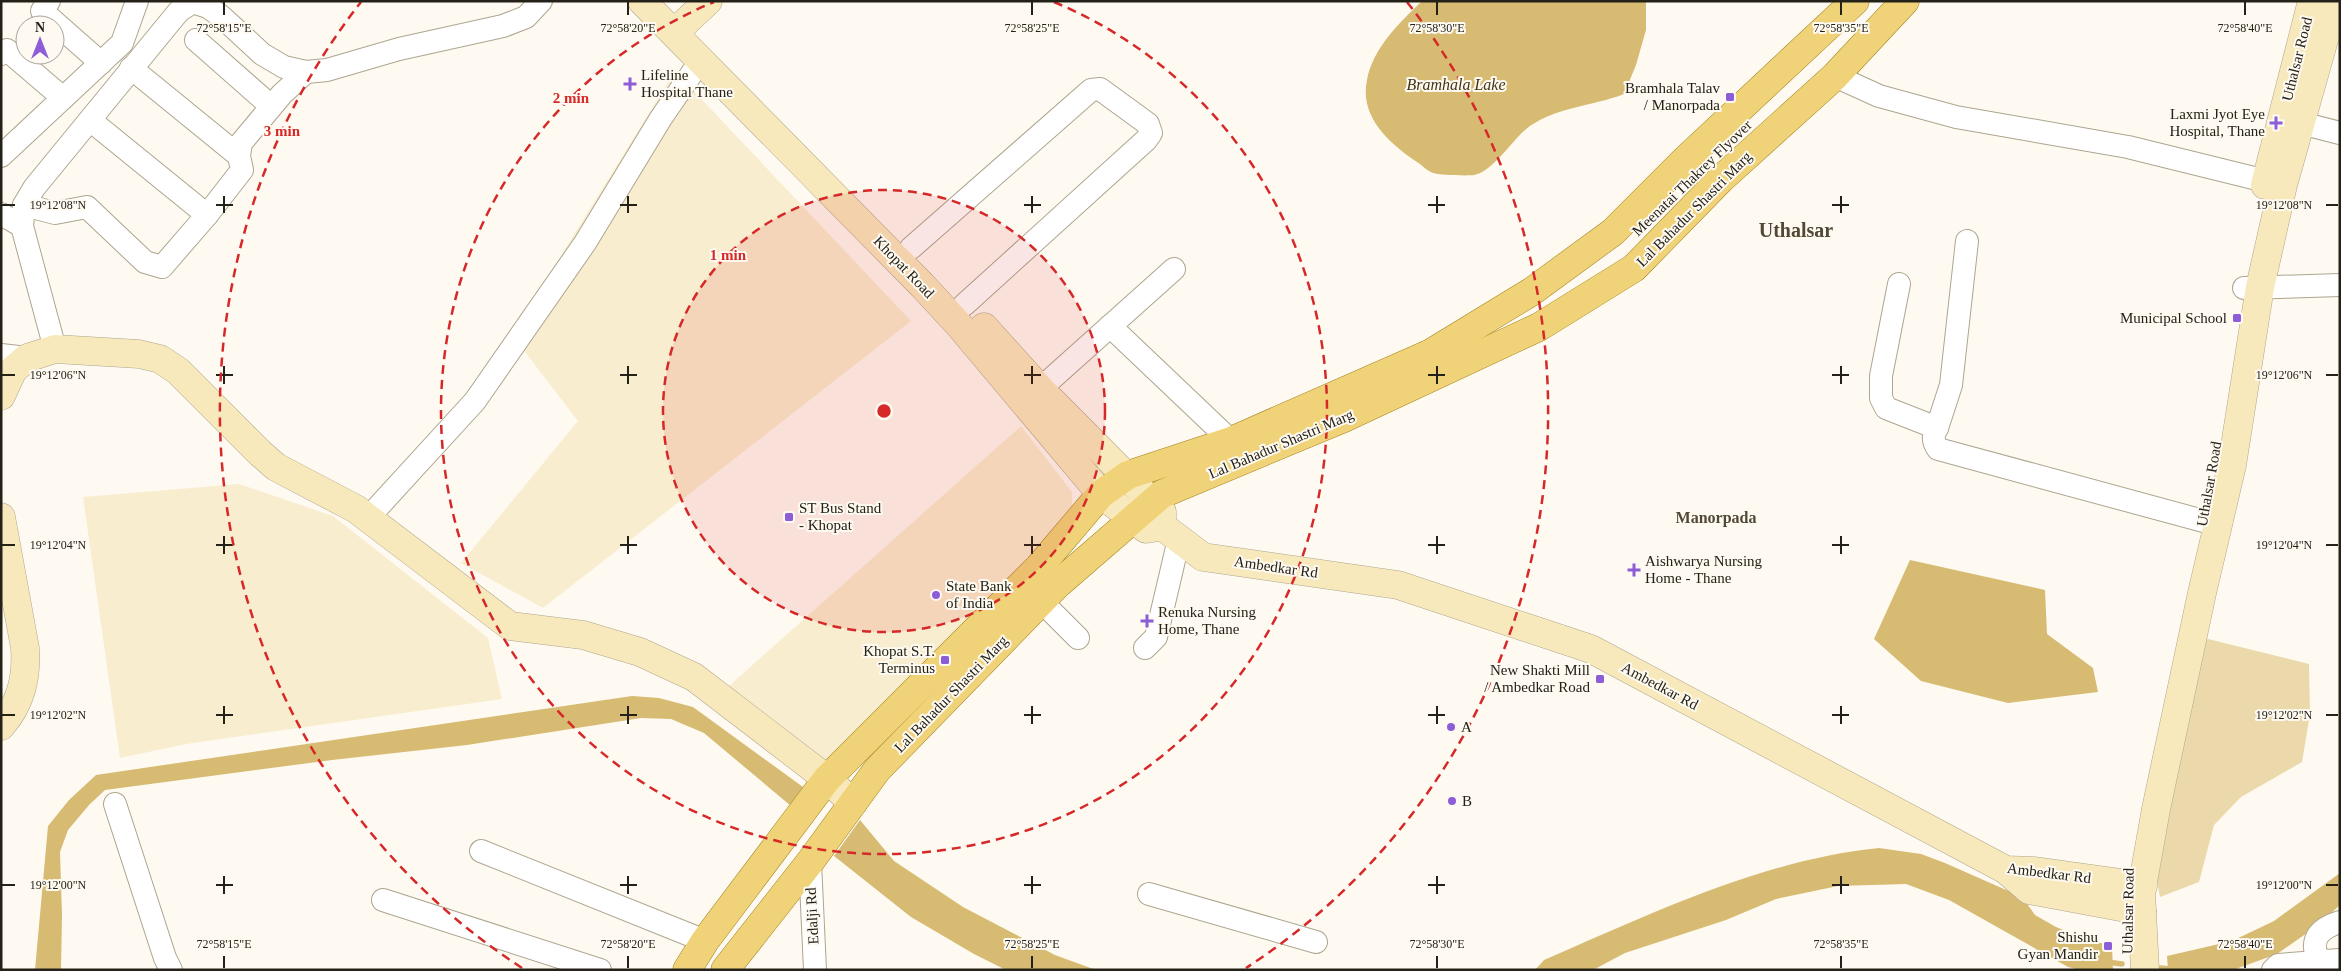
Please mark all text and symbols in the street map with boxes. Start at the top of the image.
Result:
north arrow [15,15,65,65]
street label: Uthalsar Road [2279,15,2315,103]
text: N [35,20,45,35]
text: 72°58'15"E [196,21,252,35]
text: 72°58'20"E [600,21,656,35]
text: 72°58'25"E [1004,21,1060,35]
text: 72°58'30"E [1409,21,1465,35]
text: 72°58'35"E [1813,21,1869,35]
text: 72°58'40"E [2217,21,2273,35]
place label: Lifeline Hospital Thane [641,67,733,100]
water label: Bramhala Lake [1406,76,1506,93]
marker: Lifeline Hospital Thane [623,77,637,91]
place label: Bramhala Talav / Manorpada [1625,80,1720,113]
text: 2 min [553,90,590,106]
marker: Bramhala Talav / Manorpada [1724,91,1736,103]
place label: Laxmi Jyot Eye Hospital, Thane [2169,106,2265,139]
marker: Laxmi Jyot Eye Hospital, Thane [2269,116,2283,130]
street label: Meenatai Thakrey Flyover [1629,117,1755,239]
text: 3 min [264,123,301,139]
street label: Lal Bahadur Shastri Marg [1633,148,1755,270]
text: 19°12'08"N [30,198,87,212]
text: 19°12'08"N [2256,198,2313,212]
district label: Uthalsar [1759,219,1833,241]
street label: Khopat Road [871,233,938,302]
text: 1 min [710,247,747,263]
place label: Municipal School [2120,310,2227,326]
marker: Municipal School [2231,312,2243,324]
text: 19°12'06"N [30,368,87,382]
text: 19°12'06"N [2256,368,2313,382]
centre of rings [875,402,893,420]
street label: Lal Bahadur Shastri Marg [1206,406,1356,482]
street label: Uthalsar Road [2194,440,2224,528]
place label: ST Bus Stand - Khopat [799,500,882,533]
district label: Manorpada [1676,509,1756,527]
marker: ST Bus Stand - Khopat [783,511,795,523]
text: 19°12'04"N [30,538,87,552]
text: 19°12'04"N [2256,538,2313,552]
street label: Ambedkar Rd [1233,553,1319,581]
place label: Aishwarya Nursing Home - Thane [1645,553,1763,586]
marker: Aishwarya Nursing Home - Thane [1627,563,1641,577]
place label: State Bank of India [946,578,1012,611]
marker: State Bank of India [930,589,942,601]
place label: Renuka Nursing Home, Thane [1158,604,1256,637]
marker: Renuka Nursing Home, Thane [1140,614,1154,628]
street label: Lal Bahadur Shastri Marg [891,632,1011,756]
place label: Khopat S.T. Terminus [863,643,935,676]
marker: Khopat S.T. Terminus [939,654,951,666]
street label: Ambedkar Rd [1619,659,1702,713]
place label: New Shakti Mill / Ambedkar Road [1484,662,1590,695]
marker: New Shakti Mill / Ambedkar Road [1594,673,1606,685]
text: 19°12'02"N [30,708,87,722]
text: 19°12'02"N [2256,708,2313,722]
place label: A [1461,719,1472,735]
marker: A [1445,721,1457,733]
place label: B [1462,793,1472,809]
marker: B [1446,795,1458,807]
street label: Ambedkar Rd [2006,860,2092,886]
street label: Uthalsar Road [2119,867,2137,954]
text: 19°12'00"N [30,878,87,892]
text: 19°12'00"N [2256,878,2313,892]
street label: Edalji Rd [802,887,821,945]
place label: Shishu Gyan Mandir [2018,929,2098,962]
text: 72°58'15"E [196,937,252,951]
text: 72°58'20"E [600,937,656,951]
text: 72°58'25"E [1004,937,1060,951]
text: 72°58'30"E [1409,937,1465,951]
text: 72°58'35"E [1813,937,1869,951]
text: 72°58'40"E [2217,937,2273,951]
marker: Shishu Gyan Mandir [2102,940,2114,952]

